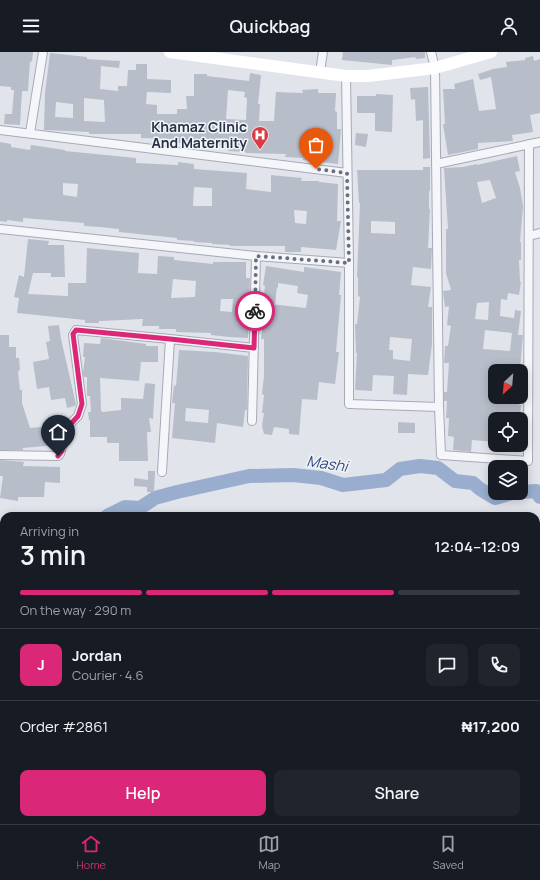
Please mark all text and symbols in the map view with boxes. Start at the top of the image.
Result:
text: Quickbag [230,14,310,38]
icon: menu [20,15,42,37]
icon: person [498,15,520,37]
place label: Khamaz Clinic And Maternity [151,117,247,152]
hospital icon: Khamaz Clinic And Maternity [250,125,270,150]
pin [299,128,333,169]
icon: bag [305,134,327,156]
courier [235,291,275,331]
icon: bike [244,300,266,322]
north arrow [488,364,528,404]
map controls [488,364,528,500]
button: locate [488,412,528,452]
pin [41,415,75,456]
icon: home [47,421,69,443]
water label: Mashi [305,450,351,477]
button: layers [488,460,528,500]
text: Arriving in [20,522,79,540]
text: 12:04–12:09 [434,536,520,557]
text: 3 min [20,537,86,573]
text: On the way · 290 m [20,601,131,619]
button: chat [426,644,468,686]
button: phone [478,644,520,686]
text: Jordan [72,645,122,666]
text: J [37,654,45,675]
text: Courier · 4.6 [72,666,144,684]
text: Order #2861 [20,716,108,737]
text: ₦17,200 [462,716,520,737]
button: Help [20,770,266,816]
button: Share [274,770,520,816]
tab: Home [76,833,106,872]
tab: Map [258,833,280,872]
tab: Saved [433,833,464,872]

